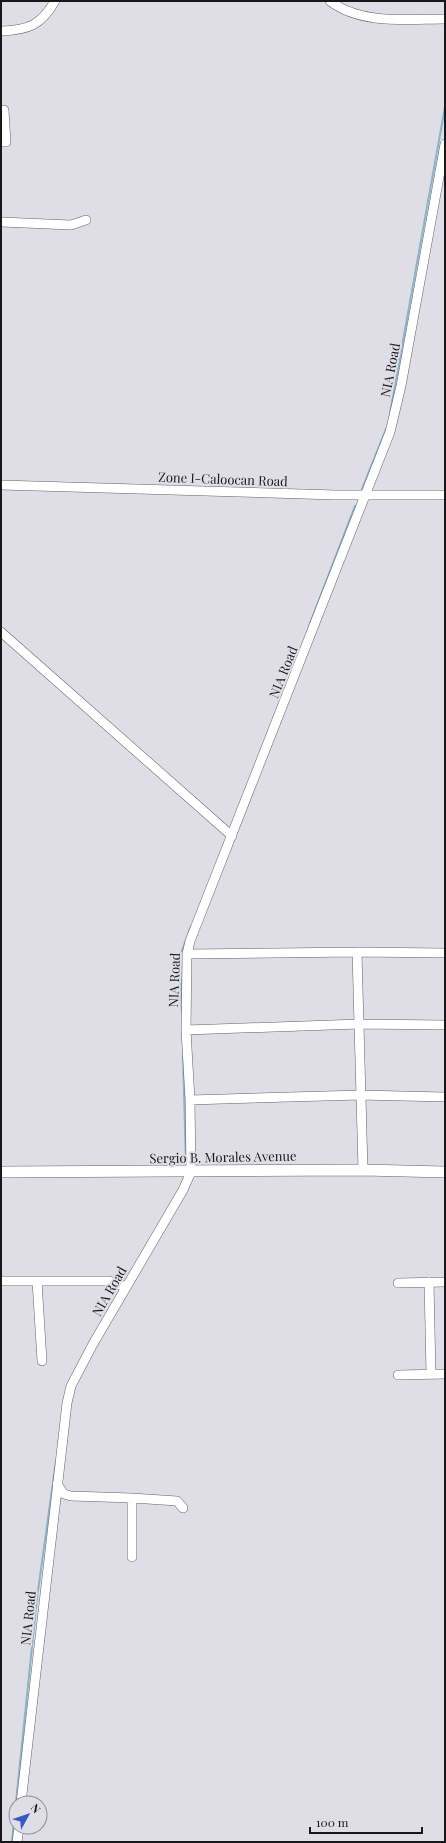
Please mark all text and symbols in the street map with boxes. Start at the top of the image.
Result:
street label: NIA Road [376,341,403,398]
street label: Zone I-Caloocan Road [158,468,289,489]
street label: NIA Road [264,643,301,700]
street label: NIA Road [164,952,183,1008]
street label: Sergio B. Morales Avenue [149,1147,297,1166]
street label: NIA Road [88,1262,130,1319]
street label: NIA Road [16,1589,39,1646]
north arrow [8,1795,48,1835]
text: N [28,1800,44,1816]
scale bar [310,1809,422,1835]
text: 100 m [316,1814,349,1830]

